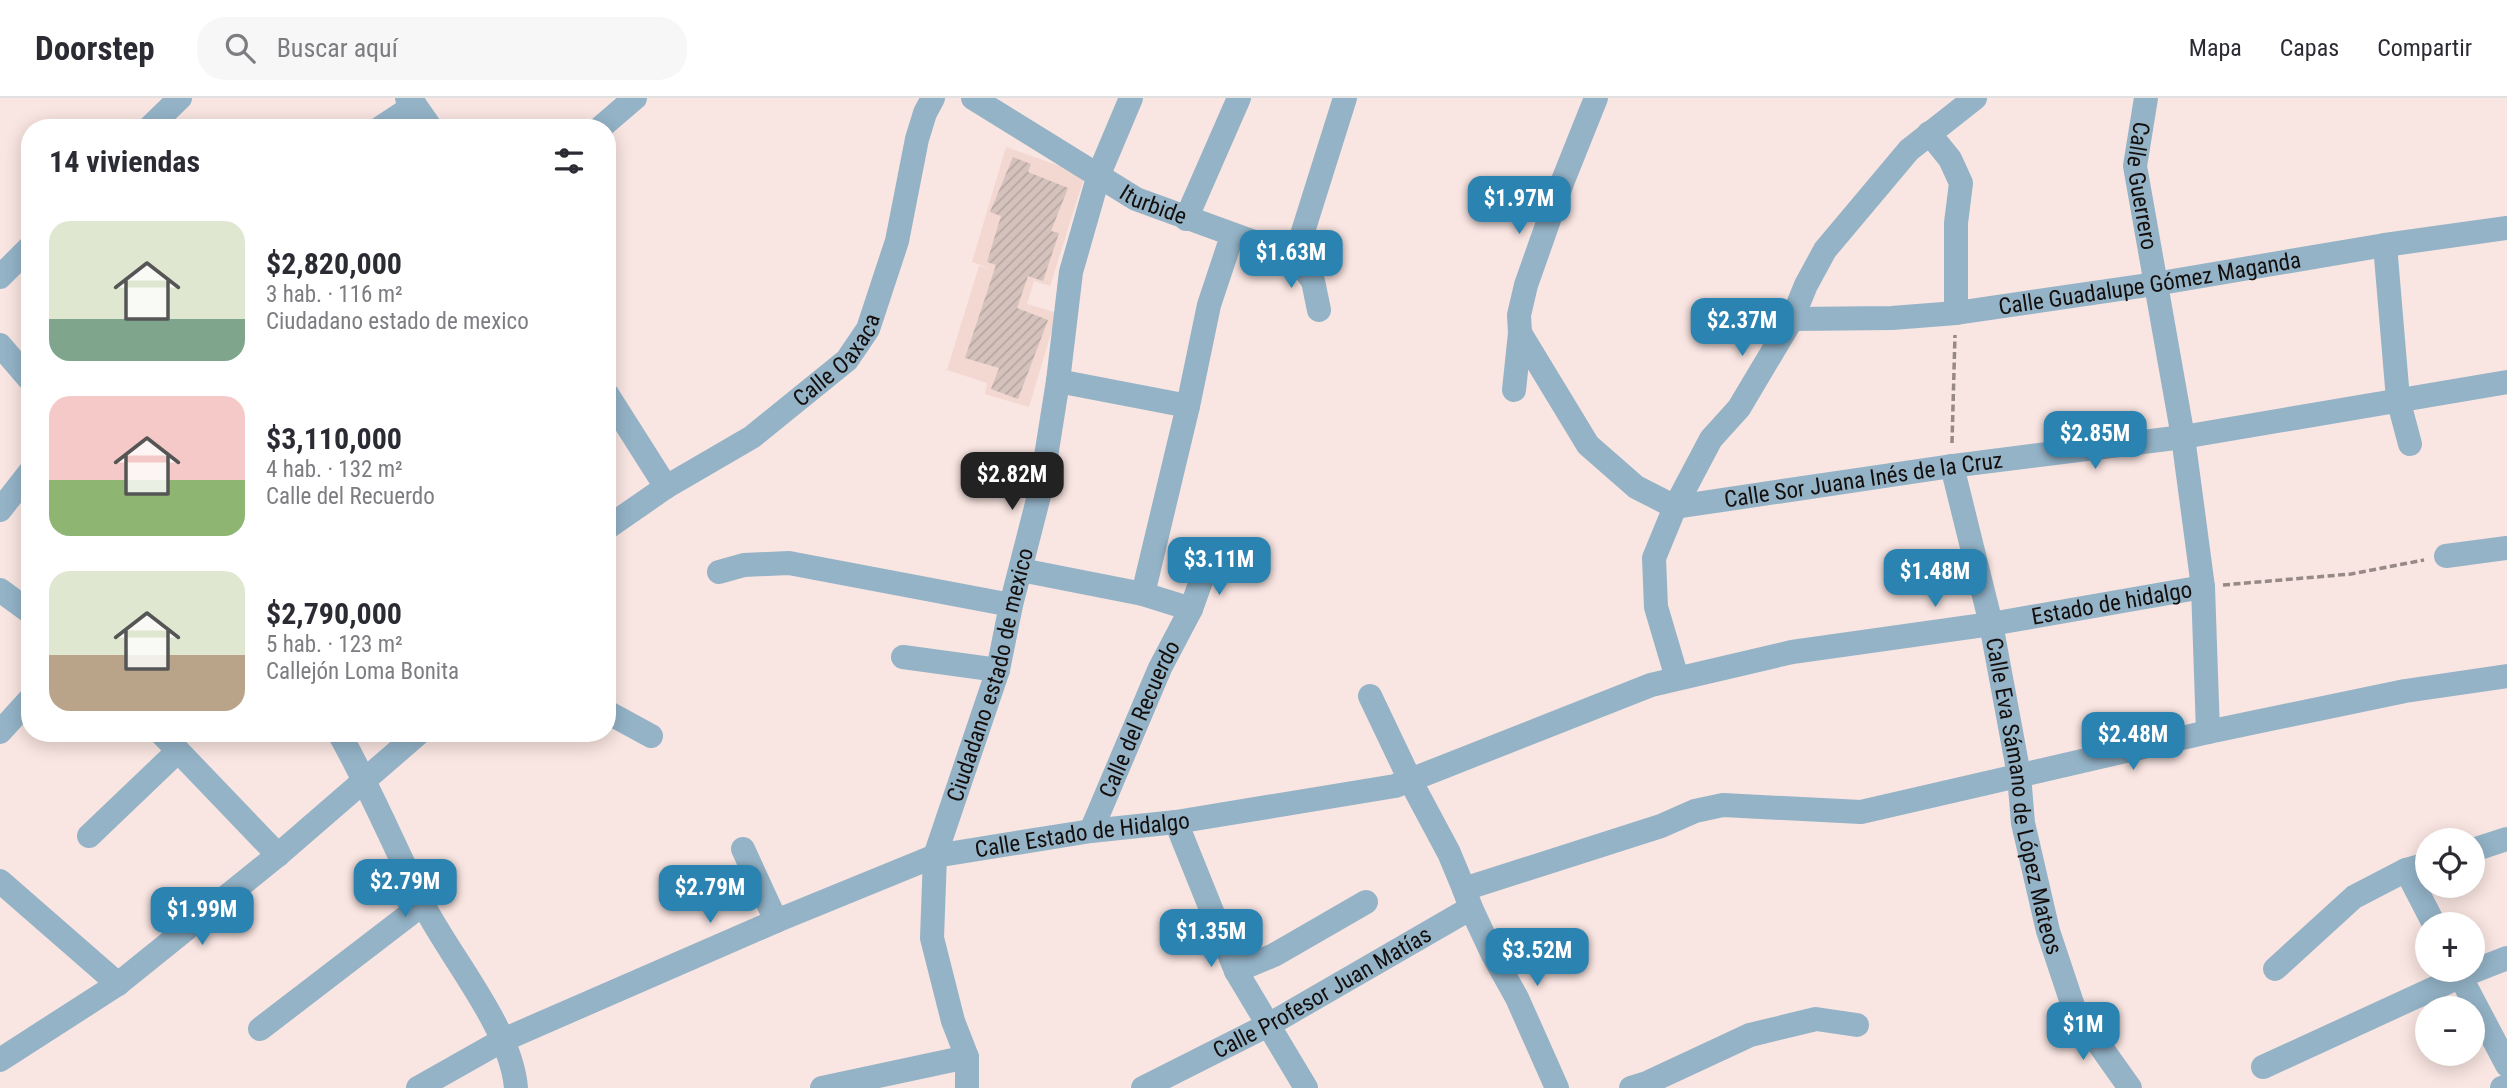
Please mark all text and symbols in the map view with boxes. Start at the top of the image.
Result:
search box [197,17,687,80]
text: Doorstep [35,29,155,68]
icon: search [221,29,259,67]
text: Buscar aquí [277,33,398,63]
text: Mapa [2189,34,2242,62]
text: Capas [2280,34,2339,62]
text: Compartir [2377,34,2472,62]
street label: Calle Guerrero [2122,120,2163,252]
icon: filters [550,142,588,180]
text: 14 viviendas [49,144,200,179]
pin: $1.97M [1462,176,1576,236]
street label: Iturbide [1115,179,1190,230]
text: $1.97M [1484,185,1554,212]
pin: $1.63M [1234,230,1348,290]
text: $1.63M [1256,239,1326,266]
text: $2,820,000 [266,246,402,281]
street label: Calle Guadalupe Gómez Maganda [1997,246,2303,320]
icon: home [105,249,189,333]
text: 3 hab. · 116 m² [266,281,403,308]
pin: $2.37M [1685,299,1799,358]
text: $2.37M [1707,307,1777,334]
text: Ciudadano estado de mexico [266,308,529,335]
street label: Calle Oaxaca [787,310,886,412]
pin: $2.85M [2038,412,2152,471]
text: $2.85M [2060,420,2130,447]
text: $3,110,000 [266,421,402,456]
icon: home [105,424,189,508]
street label: Calle Sor Juana Inés de la Cruz [1722,446,2004,513]
pin: $2.82M [955,452,1069,512]
text: 4 hab. · 132 m² [266,456,403,483]
text: $2.82M [977,461,1047,488]
text: Calle del Recuerdo [266,483,435,510]
pin: $3.11M [1162,538,1276,597]
street label: Ciudadano estado de mexico [941,545,1039,805]
text: $3.11M [1184,546,1254,573]
pin: $1.48M [1878,550,1992,609]
text: $1.48M [1900,558,1970,585]
street label: Estado de hidalgo [2029,576,2194,630]
text: $2,790,000 [266,596,402,631]
icon: home [105,599,189,683]
text: 5 hab. · 123 m² [266,631,403,658]
street label: Calle Eva Sámano de López Mateos [1980,635,2068,958]
street label: Calle del Recuerdo [1093,636,1186,802]
text: Callejón Loma Bonita [266,658,459,685]
pin: $2.48M [2076,712,2190,772]
text: $2.48M [2098,721,2168,748]
street label: Calle Estado de Hidalgo [973,806,1192,863]
map controls [2415,828,2485,1066]
button: locate [2415,828,2485,898]
pin: $2.79M [348,860,462,919]
pin: $2.79M [653,866,767,925]
text: $2.79M [370,868,440,895]
text: $2.79M [675,874,745,901]
pin: $1.99M [145,888,259,947]
text: $1.99M [167,896,237,923]
pin: $1.35M [1154,910,1268,969]
button: + [2415,912,2485,982]
text: $1.35M [1176,918,1246,945]
street label: Calle Profesor Juan Matías [1208,920,1436,1064]
pin: $3.52M [1480,928,1594,988]
text: $3.52M [1502,937,1572,964]
button: − [2415,996,2485,1066]
pin: $1M [2049,1002,2117,1062]
text: $1M [2063,1011,2103,1038]

